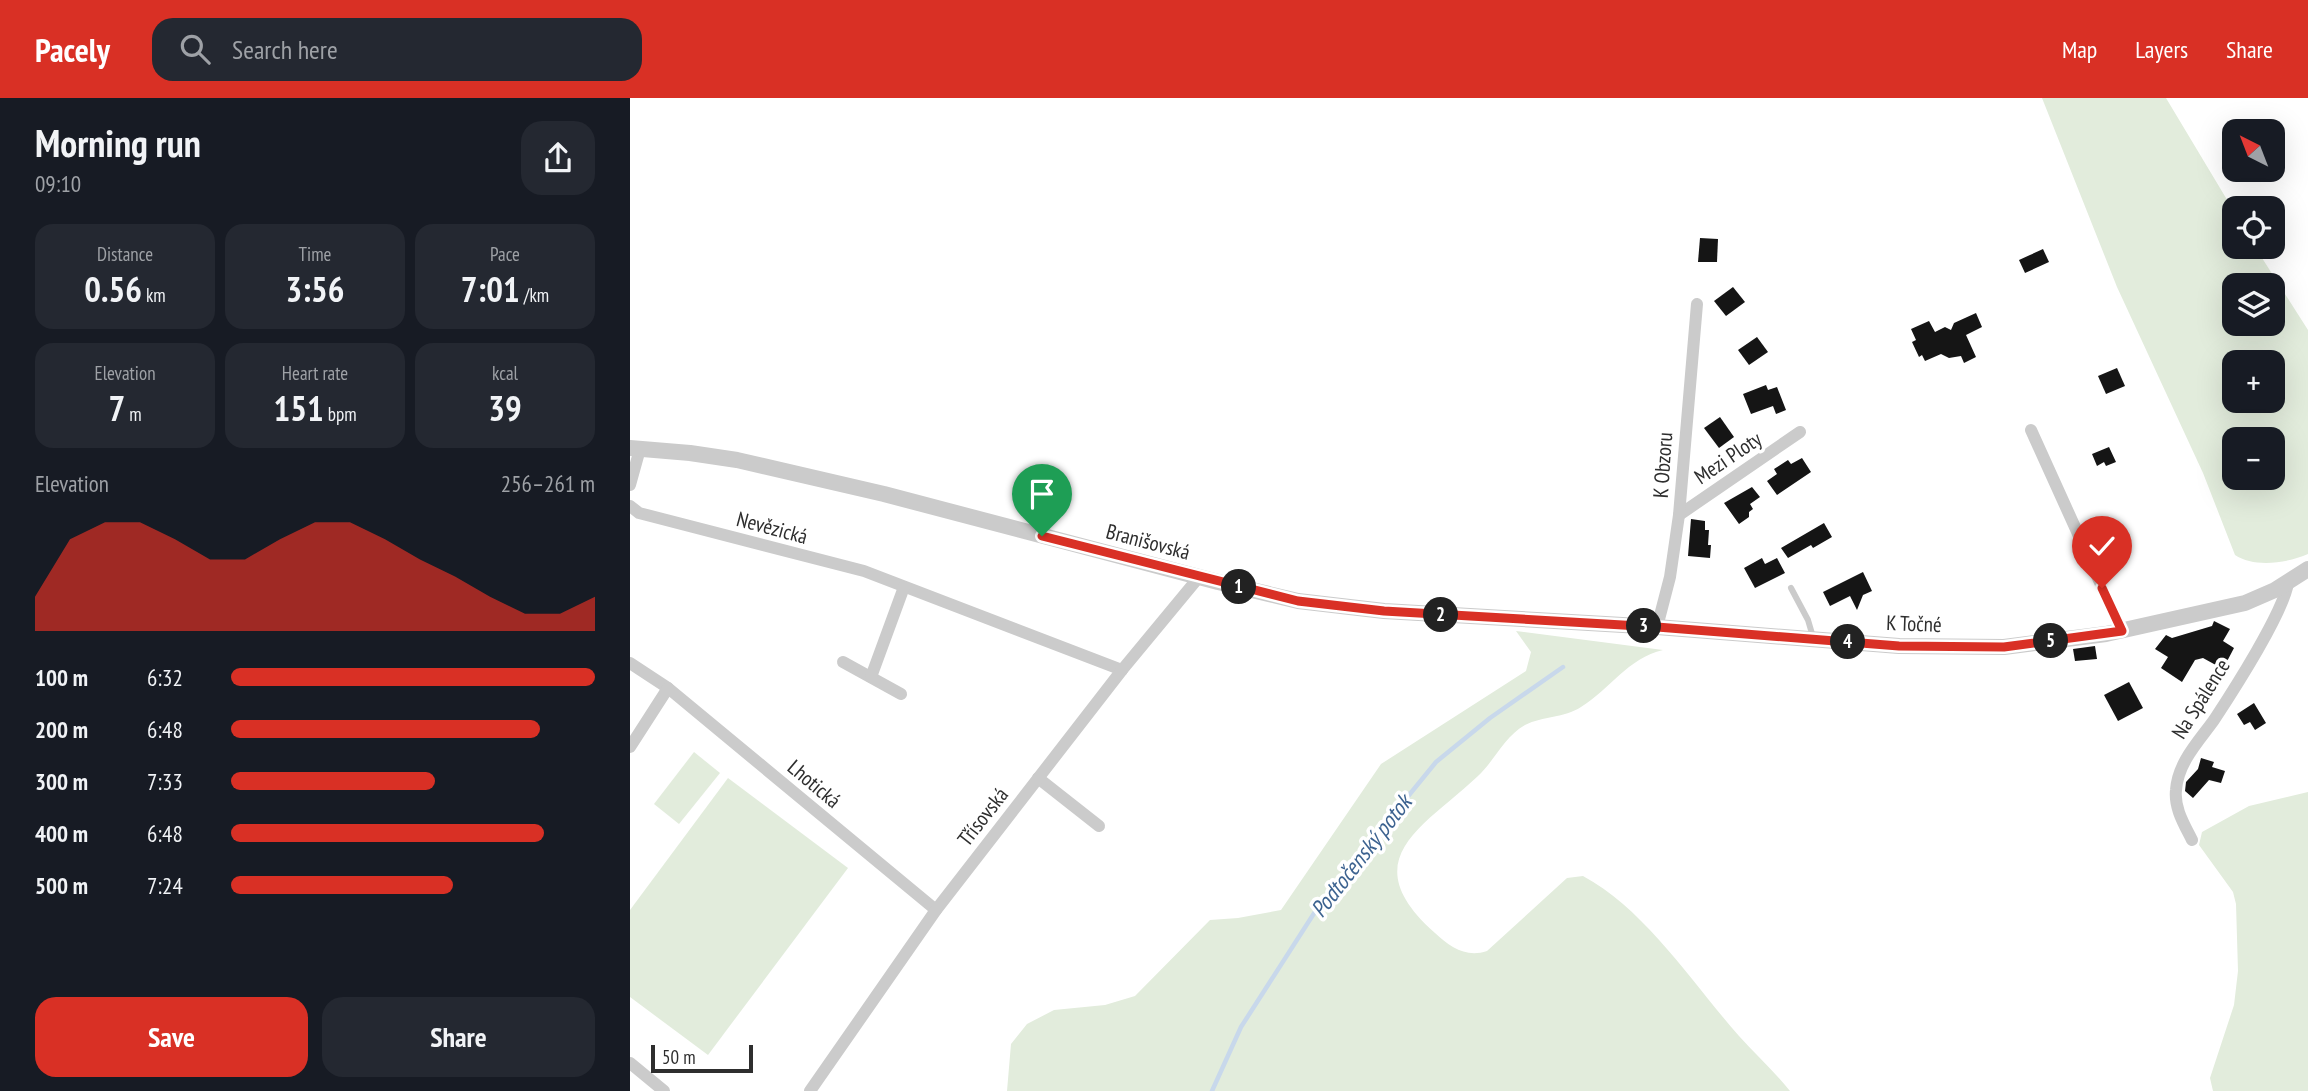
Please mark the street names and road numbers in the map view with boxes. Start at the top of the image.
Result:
street label: Mezi Ploty [1689,425,1767,490]
street label: K Obzoru [1647,431,1678,499]
street label: Nevězická [734,505,811,550]
street label: Branišovská [1103,517,1193,566]
street label: K Točné [1886,609,1942,638]
street label: Na Spálence [2165,654,2236,744]
street label: Lhotická [782,754,847,814]
street label: Třísovská [951,782,1014,851]

